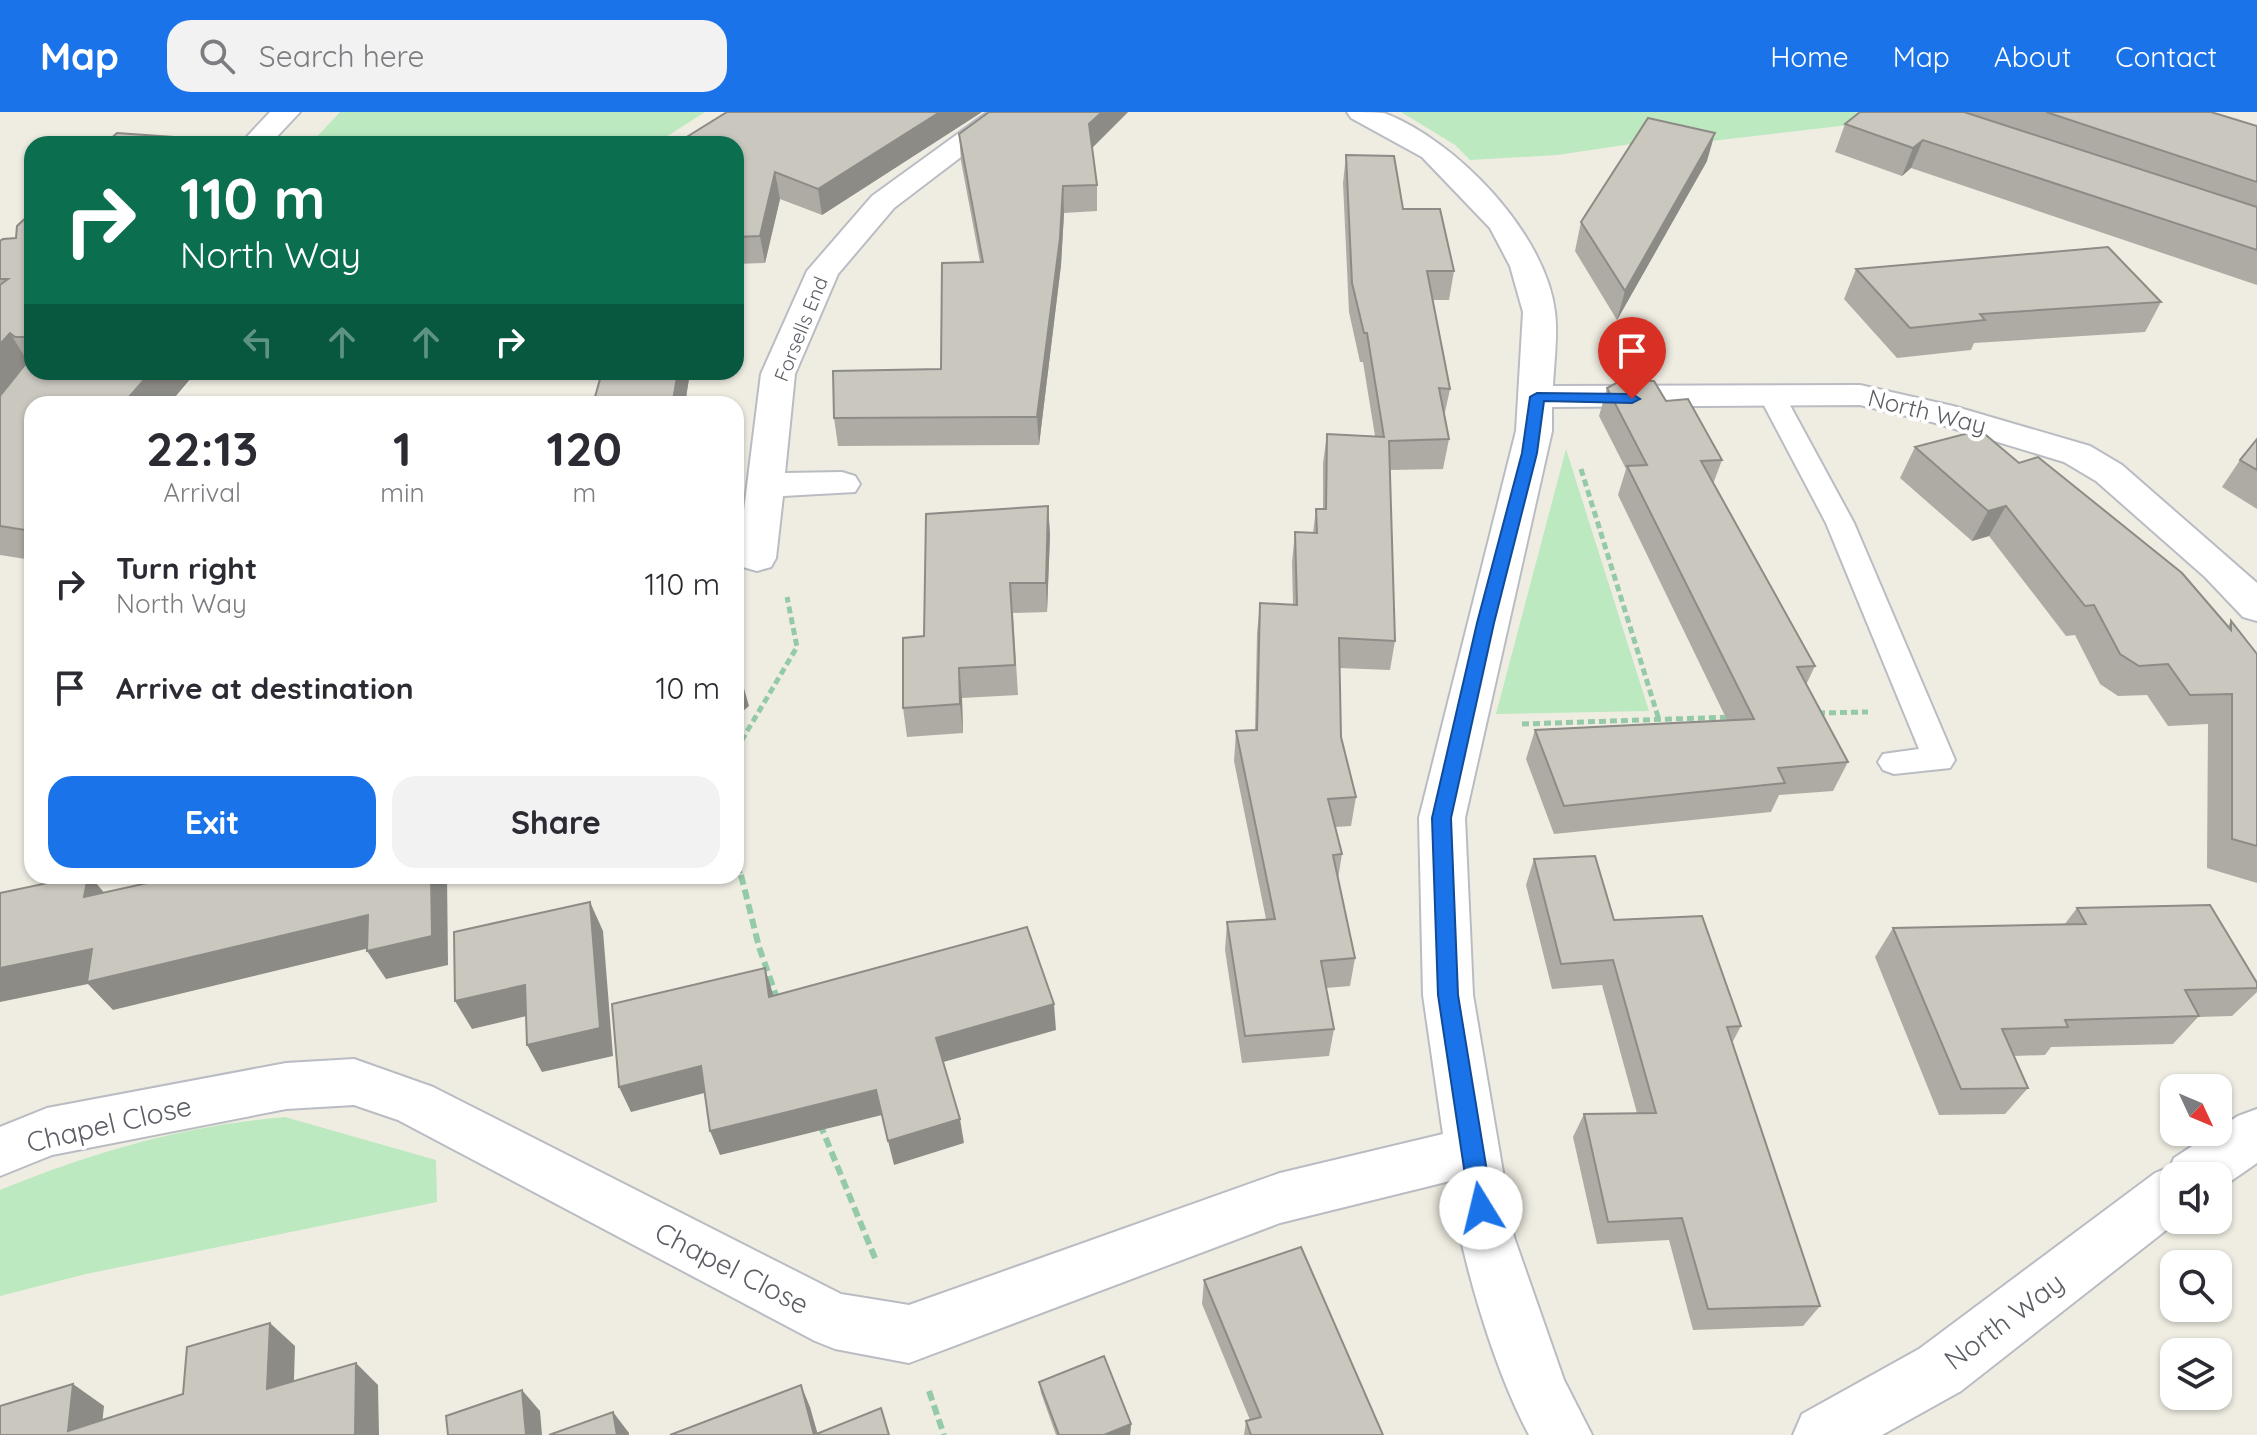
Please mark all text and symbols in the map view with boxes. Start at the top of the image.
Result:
search box [167,20,727,92]
text: Map [40,32,119,80]
icon: search [195,34,239,78]
text: Search here [259,37,424,75]
text: Home [1770,39,1849,74]
text: Map [1893,39,1950,74]
text: About [1994,39,2071,74]
text: Contact [2115,39,2217,74]
text: 110 m [180,163,325,233]
icon: right [48,168,152,272]
text: North Way [180,232,361,277]
street label: Forsells End [768,273,833,385]
pin [1598,317,1666,399]
icon: left [236,320,280,364]
icon: ahead [320,320,364,364]
icon: ahead [404,320,448,364]
icon: right [488,320,532,364]
icon: arrive [1610,329,1654,373]
street label: North Way [1865,382,1989,440]
text: 22:13 [146,418,258,478]
text: 1 [393,418,412,478]
text: 120 [547,418,622,478]
text: Arrival [163,476,241,509]
text: min [380,476,425,509]
text: m [572,476,596,509]
text: Turn right [116,549,257,587]
icon: right [48,562,92,606]
text: 110 m [644,565,720,603]
text: North Way [116,587,247,620]
icon: arrive [48,666,92,710]
text: Arrive at destination [116,669,414,707]
text: 10 m [656,669,720,707]
button: Exit [48,776,376,868]
button: Share [392,776,720,868]
north arrow [2160,1074,2232,1146]
map controls [2160,1074,2232,1410]
street label: Chapel Close [23,1088,195,1159]
button: sound [2160,1162,2232,1234]
position arrow [1439,1166,1523,1250]
street label: Chapel Close [649,1214,815,1321]
button: search [2160,1250,2232,1322]
street label: North Way [1937,1264,2070,1377]
button: layers [2160,1338,2232,1410]

